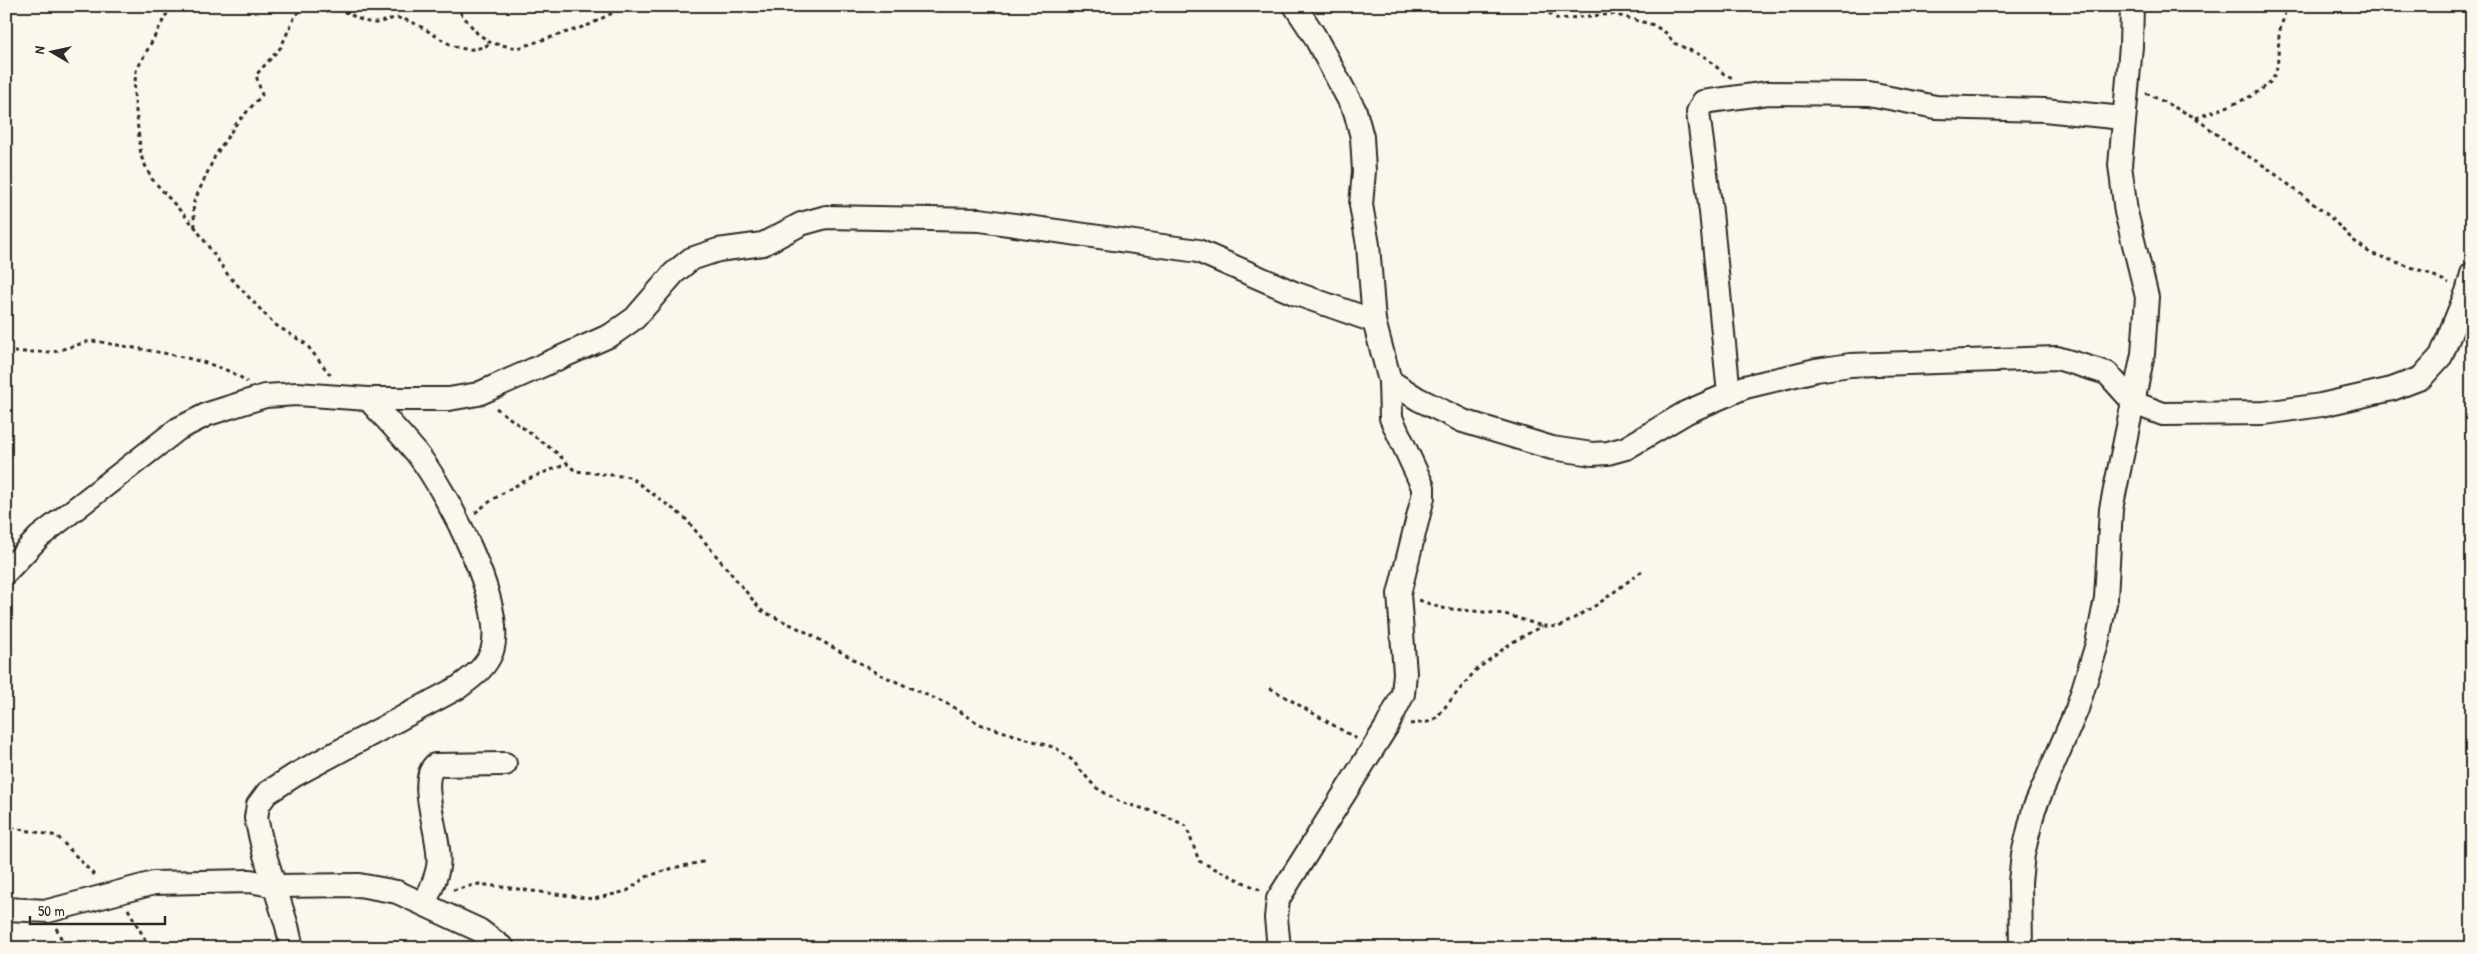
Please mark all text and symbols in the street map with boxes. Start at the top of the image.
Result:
north arrow [28,28,78,78]
text: N [29,44,49,55]
scale bar [30,894,165,926]
text: 50 m [38,900,65,921]

